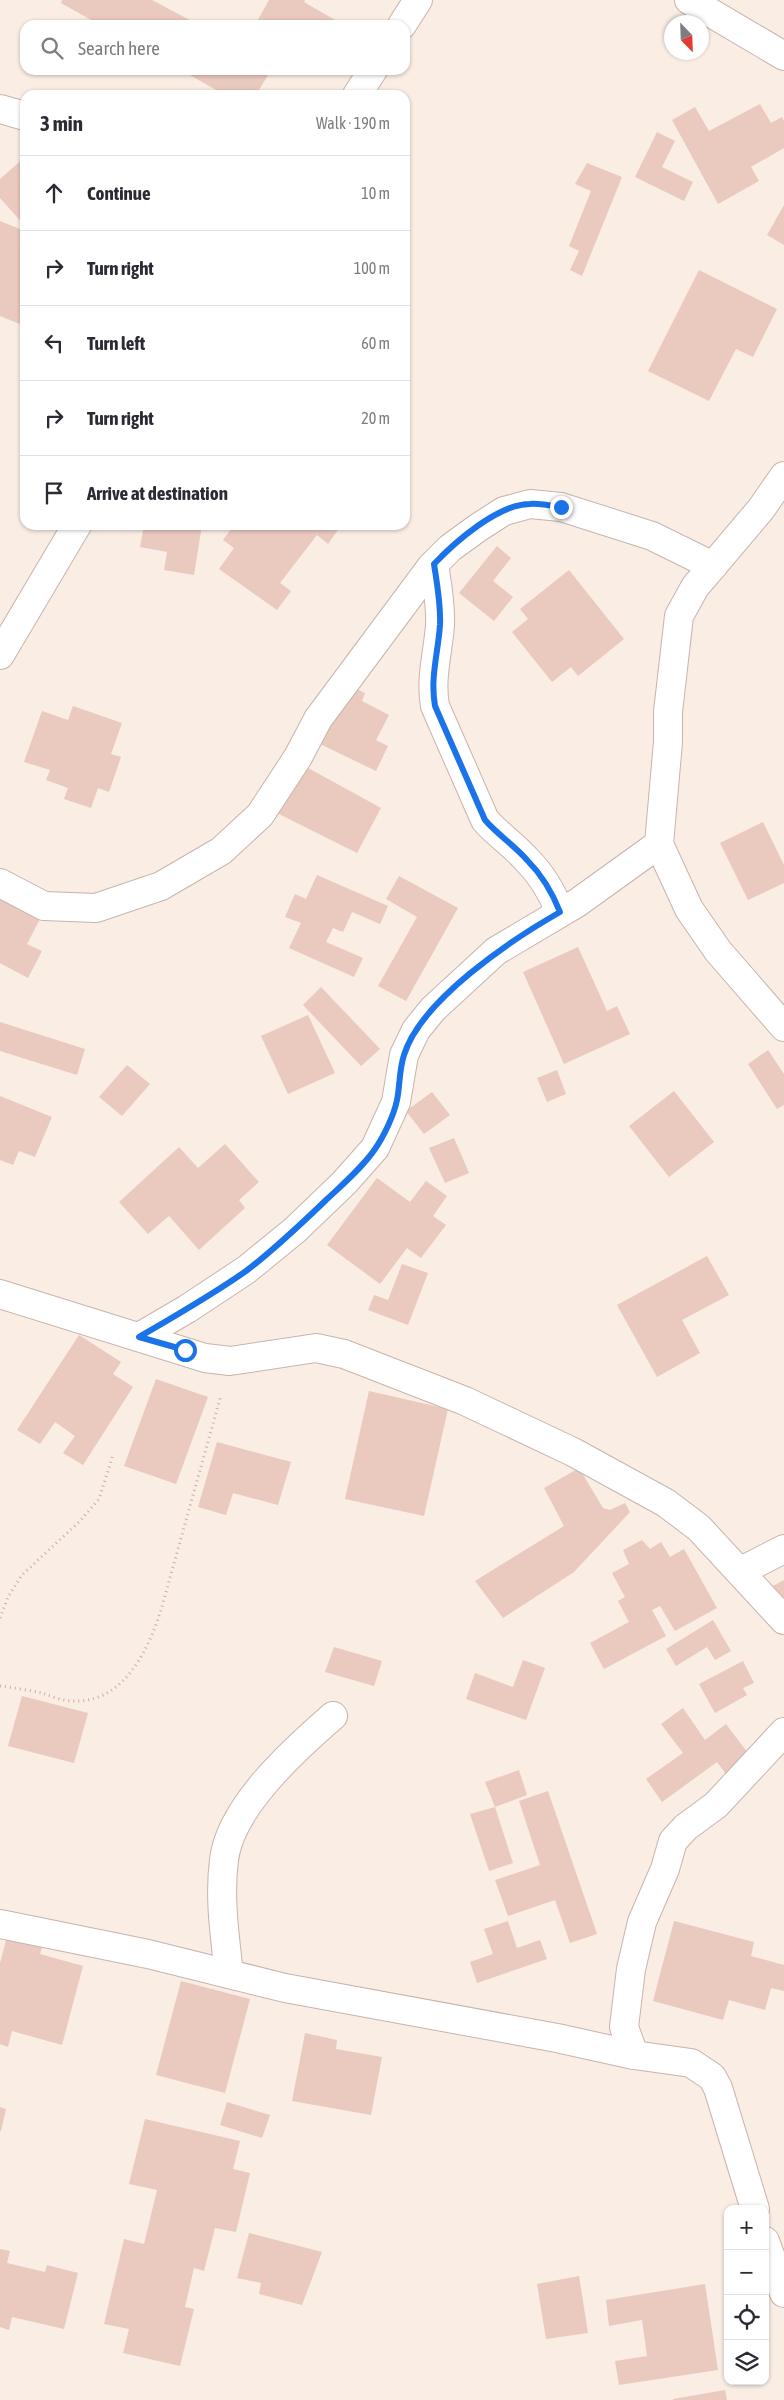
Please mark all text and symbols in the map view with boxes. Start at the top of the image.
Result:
north arrow [664,15,709,60]
search box [20,20,410,75]
icon: search [38,34,66,62]
text: Search here [78,37,160,59]
text: 3 min [40,111,83,135]
text: Walk · 190 m [316,114,390,132]
icon: ahead [40,179,68,207]
text: Continue [87,182,151,204]
text: 10 m [361,184,390,202]
icon: right [40,254,68,282]
text: Turn right [87,257,154,279]
text: 100 m [354,259,390,277]
icon: left [40,329,68,357]
text: Turn left [87,332,145,354]
text: 60 m [361,334,390,352]
icon: right [40,404,68,432]
text: Turn right [87,407,154,429]
text: 20 m [361,409,390,427]
icon: arrive [40,479,68,507]
text: Arrive at destination [87,482,228,504]
route end [550,496,573,519]
route start [174,1339,197,1362]
map controls [724,2205,769,2385]
button: + [724,2205,769,2250]
button: − [724,2250,769,2295]
button: locate [724,2295,769,2340]
button: layers [724,2340,769,2385]

